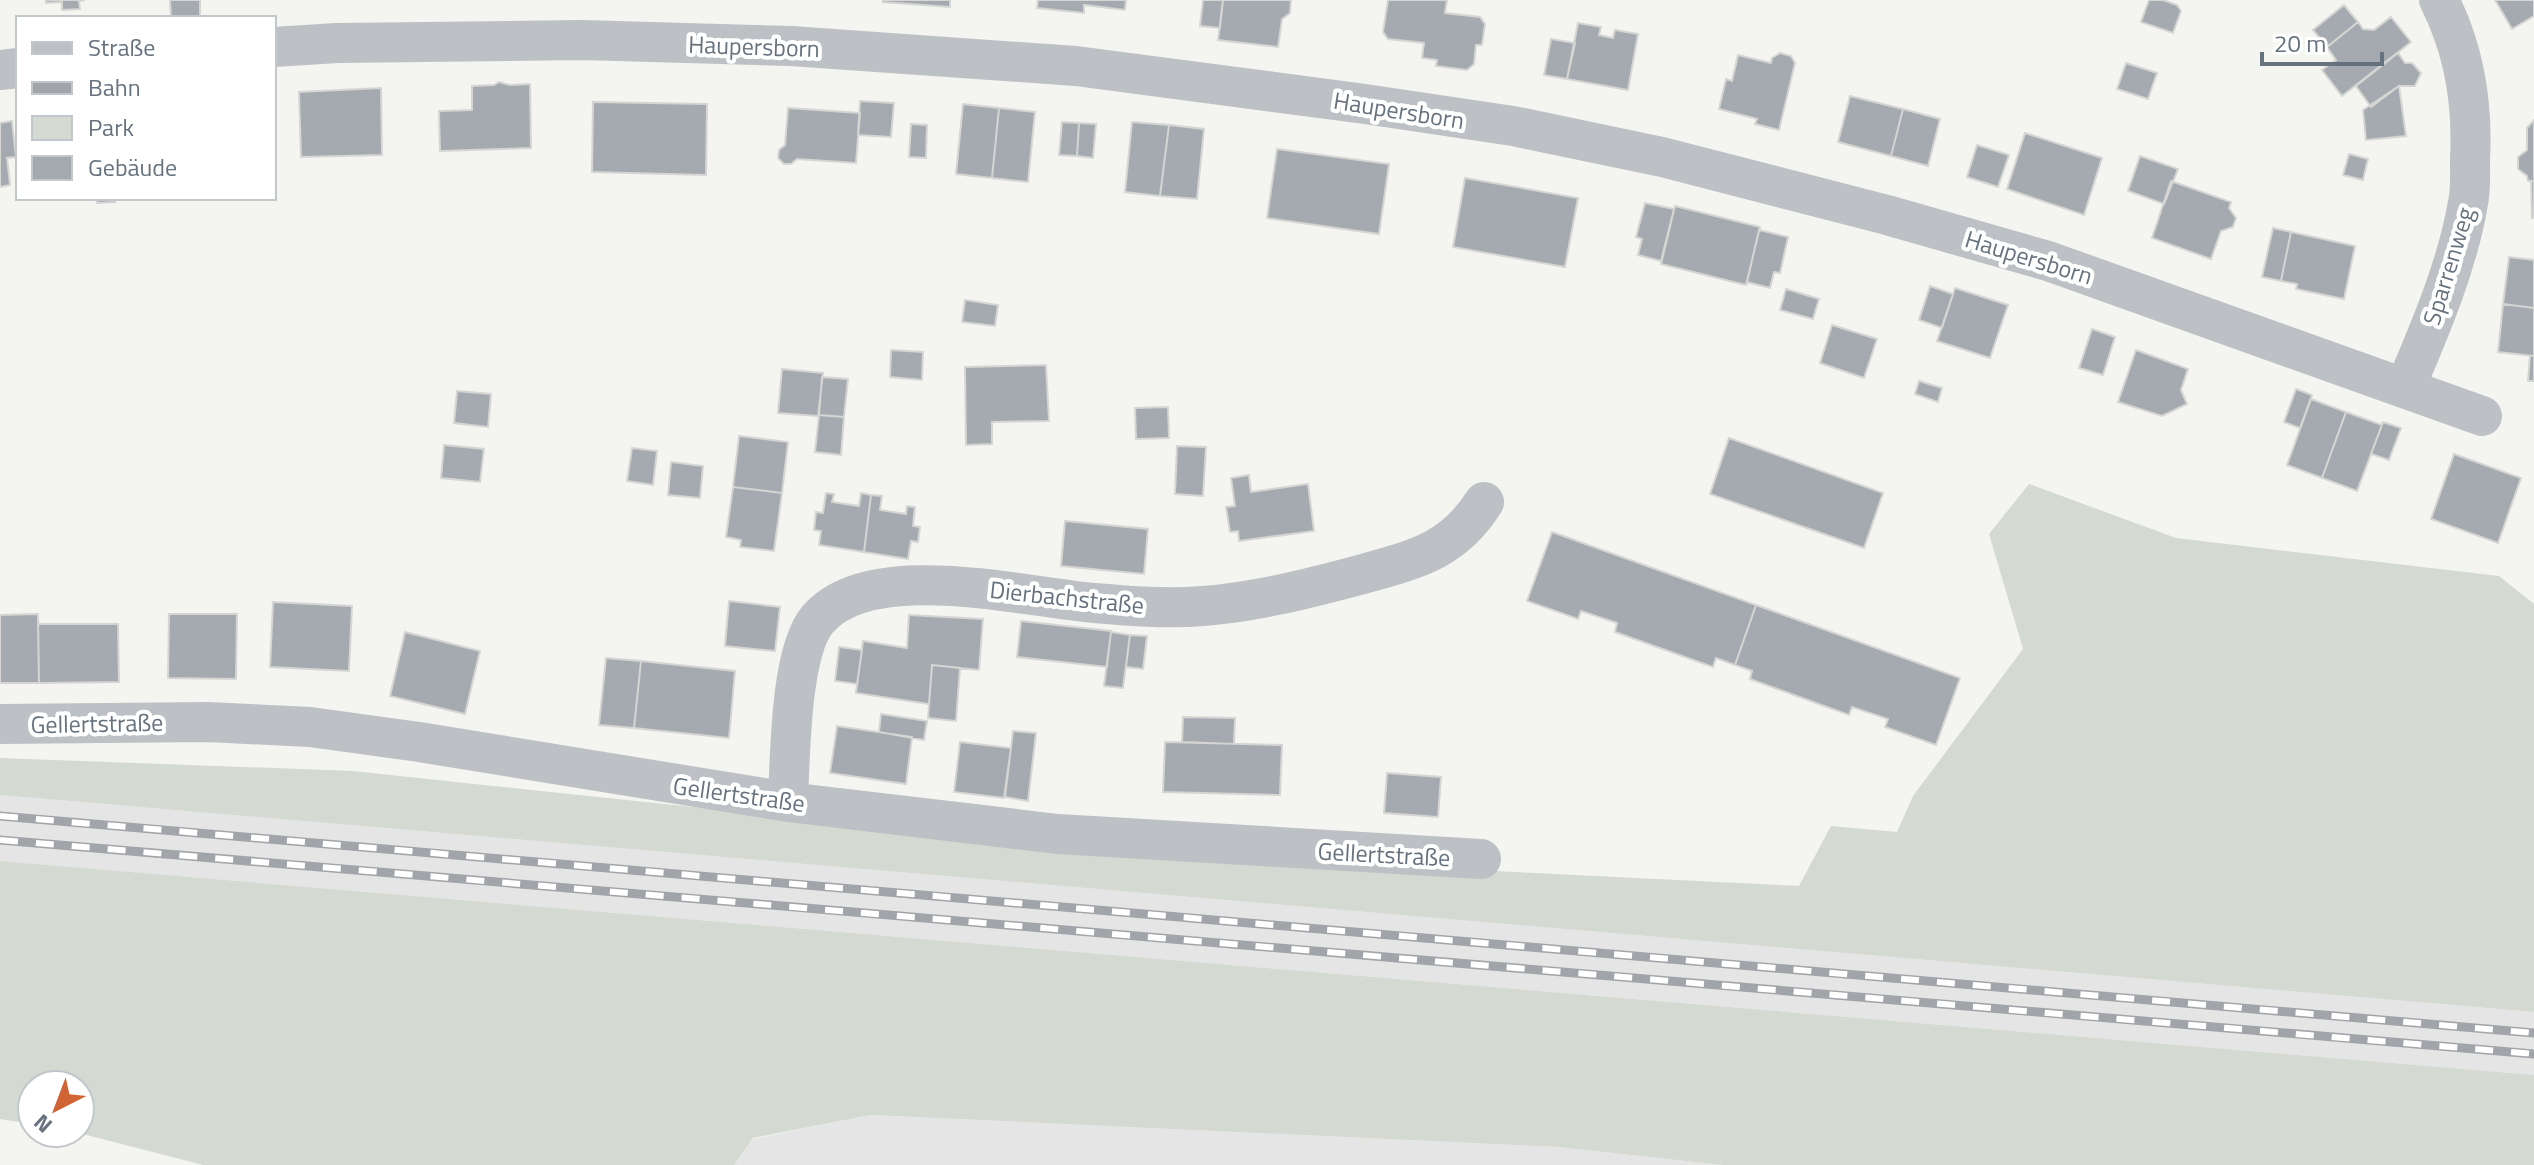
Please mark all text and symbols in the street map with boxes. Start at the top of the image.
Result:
legend [16,16,276,200]
scale bar [2262,16,2382,66]
text: 20 m [2274,25,2326,61]
street label: Haupersborn [688,26,820,66]
text: Straße [88,29,155,65]
text: Bahn [88,69,141,105]
street label: Haupersborn [1331,82,1467,138]
text: Park [88,109,134,145]
text: Gebäude [88,149,177,185]
street label: Sparrenweg [2413,203,2483,329]
street label: Haupersborn [1961,221,2097,293]
street label: Dierbachstraße [988,571,1146,623]
street label: Gellertstraße [30,704,164,742]
street label: Gellertstraße [671,767,807,821]
street label: Gellertstraße [1317,833,1451,875]
north arrow [16,1069,96,1149]
text: N [26,1106,60,1142]

